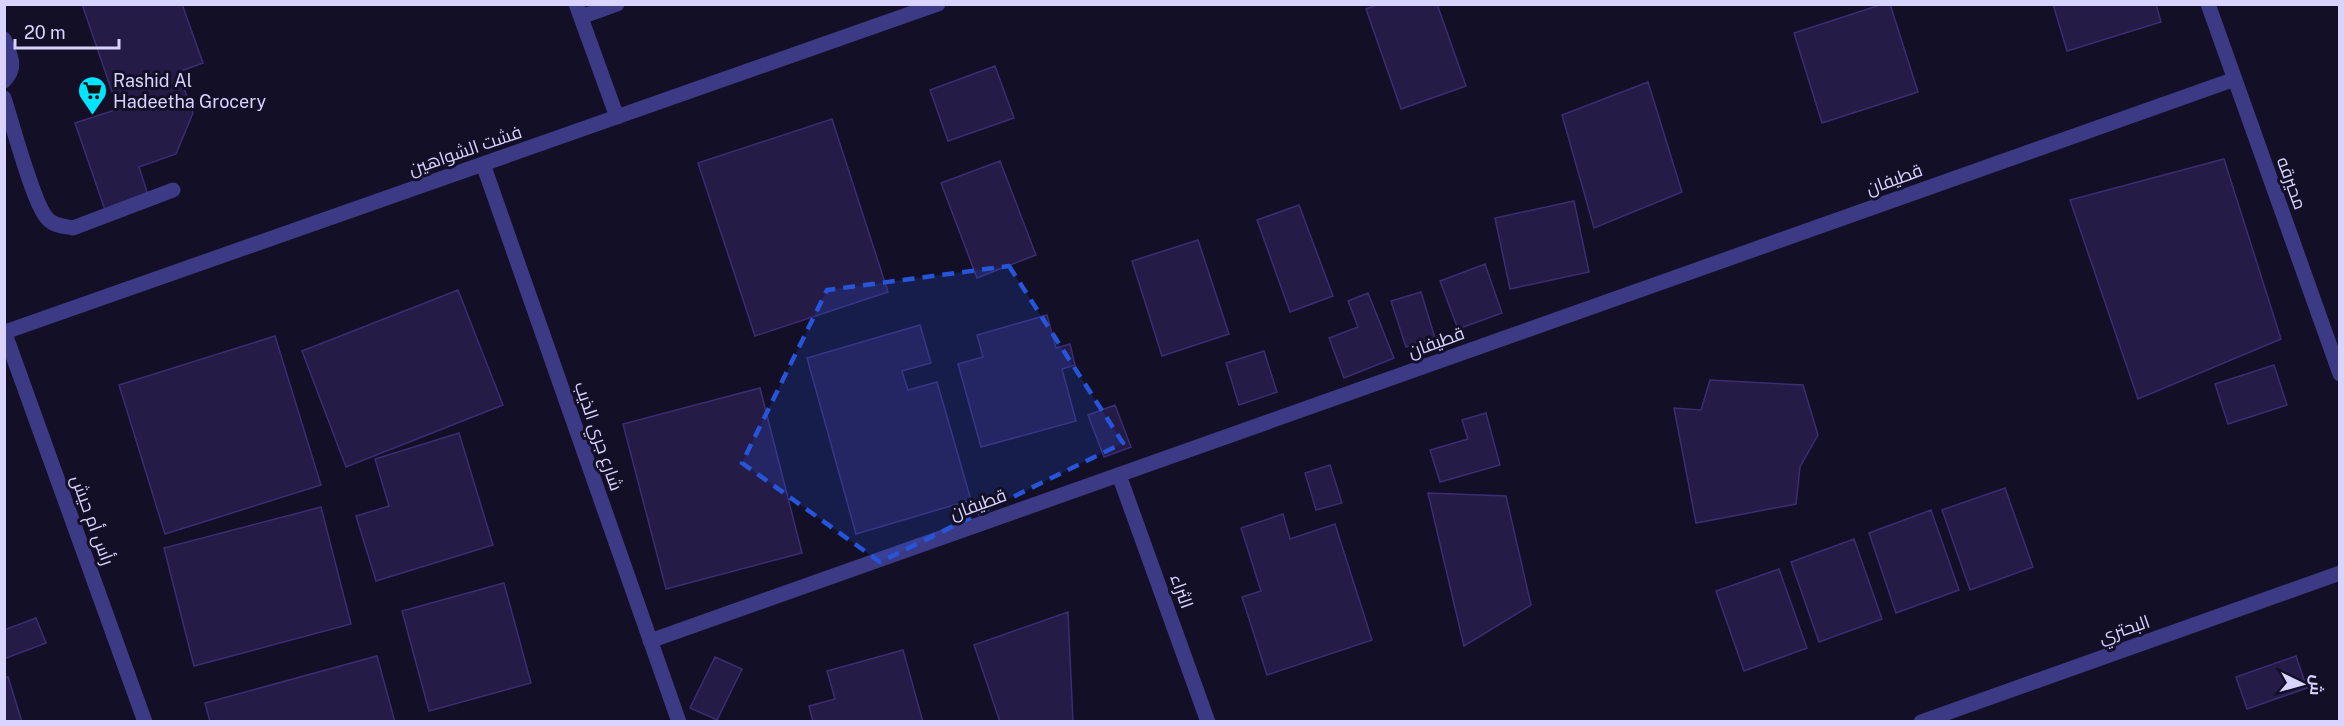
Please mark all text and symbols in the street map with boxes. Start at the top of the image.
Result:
scale bar [15,12,118,50]
text: 20 m [24,22,66,43]
place label: Rashid Al Hadeetha Grocery [113,70,267,112]
supermarket icon: Rashid Al Hadeetha Grocery [76,74,108,116]
street label: فشت الشواهين [406,121,525,180]
street label: محيرقه [2272,154,2311,213]
street label: قطيفان [1863,159,1925,200]
street label: قطيفان [1405,322,1467,363]
street label: شارع جري الذيب [567,379,627,495]
street label: رأس أم حيش [65,472,119,568]
street label: قطيفان [947,484,1009,525]
street label: الثراء [1165,571,1198,611]
street label: البحتري [2096,610,2154,651]
north arrow [2272,654,2332,714]
text: ش [2306,674,2327,696]

